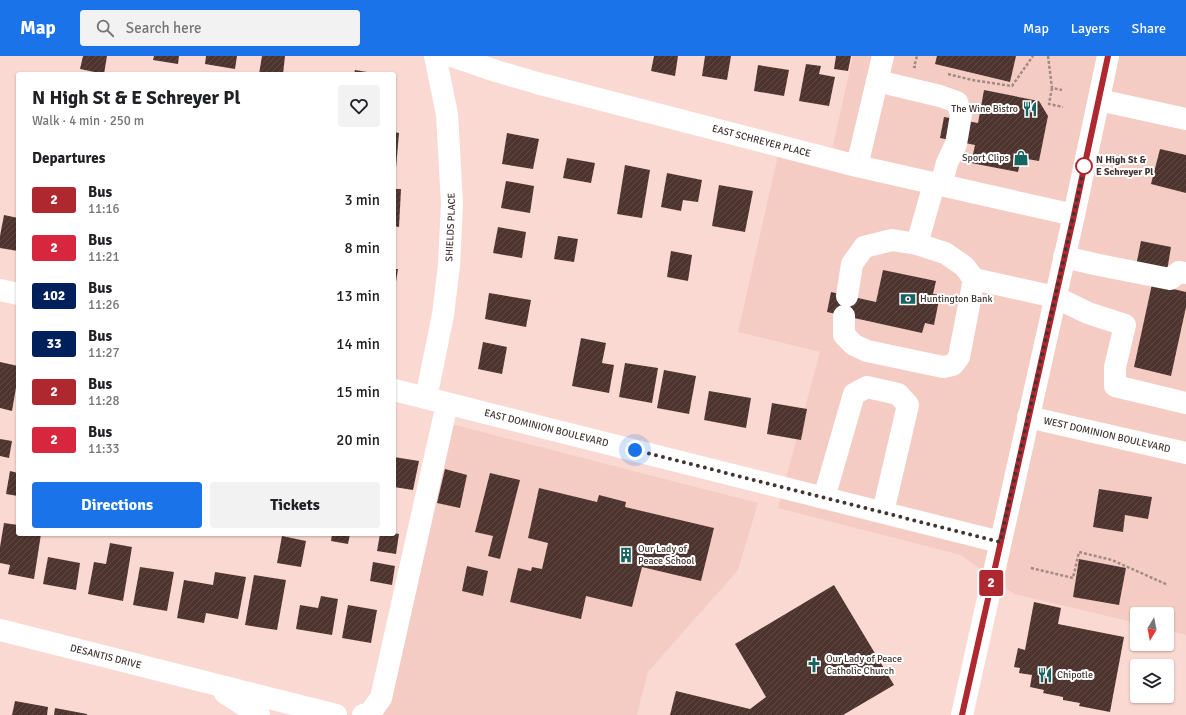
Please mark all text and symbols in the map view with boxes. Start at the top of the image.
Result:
search box [80,10,360,46]
text: Map [20,16,56,40]
icon: search [94,17,116,39]
text: Search here [126,19,201,37]
text: Map [1023,20,1049,37]
text: Layers [1071,20,1110,37]
text: Share [1132,20,1166,37]
button: heart [338,85,380,127]
text: N High St & E Schreyer Pl [32,86,240,110]
restaurant icon: The Wine Bistro [1021,100,1039,118]
place label: The Wine Bistro [951,103,1018,115]
text: Walk · 4 min · 250 m [32,113,144,129]
street label: EAST SCHREYER PLACE [711,123,812,160]
text: Departures [32,149,105,167]
shop icon: Sport Clips [1012,149,1030,167]
place label: Sport Clips [962,152,1010,164]
place label: N High St & E Schreyer Pl [1096,154,1153,178]
marker: N High St & E Schreyer Pl [1075,157,1093,175]
text: Bus [88,183,112,201]
text: 2 [50,191,58,208]
text: 3 min [344,191,380,209]
street label: SHIELDS PLACE [443,192,458,262]
text: 11:16 [88,201,120,217]
text: Bus [88,231,112,249]
text: 2 [50,239,58,256]
text: 8 min [344,239,380,257]
text: 11:21 [88,249,120,265]
text: Bus [88,279,112,297]
text: 102 [43,287,65,304]
text: 13 min [336,287,380,305]
bank icon: Huntington Bank [899,290,917,308]
place label: Huntington Bank [920,293,993,305]
text: 11:26 [88,297,120,313]
text: Bus [88,327,112,345]
text: 33 [46,335,62,352]
text: 14 min [336,335,380,353]
text: 11:27 [88,345,120,361]
text: Bus [88,375,112,393]
text: 2 [50,383,58,400]
text: 15 min [336,383,380,401]
text: 11:28 [88,393,120,409]
street label: EAST DOMINION BOULEVARD [483,407,610,450]
street label: WEST DOMINION BOULEVARD [1042,415,1172,455]
text: Bus [88,423,112,441]
text: 2 [50,431,58,448]
text: 20 min [336,431,380,449]
your location [625,440,645,460]
text: 11:33 [88,441,120,457]
button: Directions [32,482,202,528]
button: Tickets [210,482,380,528]
place label: Our Lady of Peace School [638,543,694,567]
building icon: Our Lady of Peace School [617,546,635,564]
line badge: 2 [978,570,1004,596]
text: 2 [987,574,995,591]
north arrow [1130,607,1174,651]
map controls [1130,607,1174,703]
street label: DESANTIS DRIVE [69,642,143,672]
place label: Our Lady of Peace Catholic Church [826,653,902,677]
church icon: Our Lady of Peace Catholic Church [805,656,823,674]
button: layers [1130,659,1174,703]
restaurant icon: Chipotle [1036,666,1054,684]
place label: Chipotle [1057,669,1093,681]

